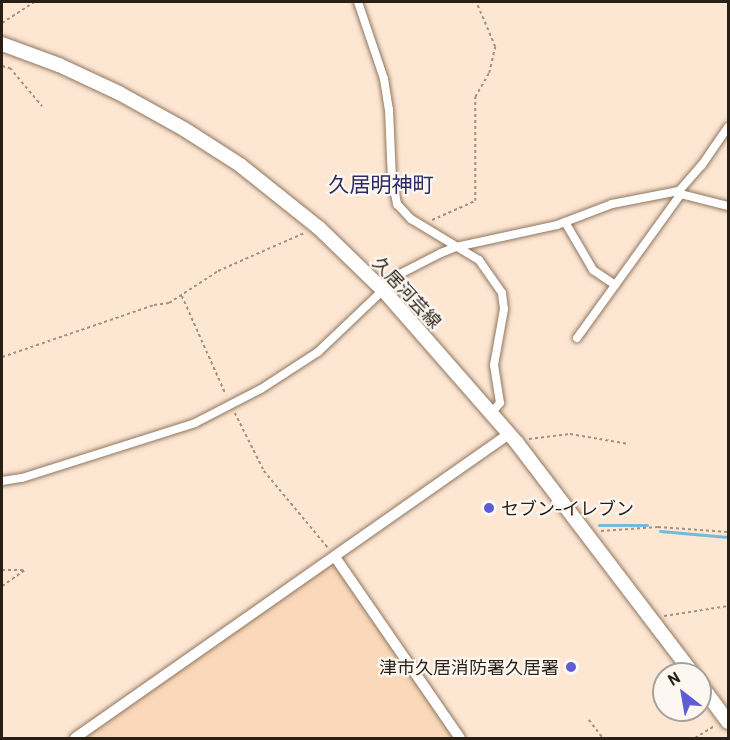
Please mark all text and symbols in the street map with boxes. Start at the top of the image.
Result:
district label: 久居明神町 [329,171,433,197]
street label: 久居河芸線 [368,252,446,332]
place label: セブン-イレブン [501,497,634,519]
marker: セブン-イレブン [482,501,496,515]
place label: 津市久居消防署久居署 [379,656,559,678]
marker: 津市久居消防署久居署 [564,660,578,674]
north arrow [652,662,712,722]
text: N [664,667,683,689]

